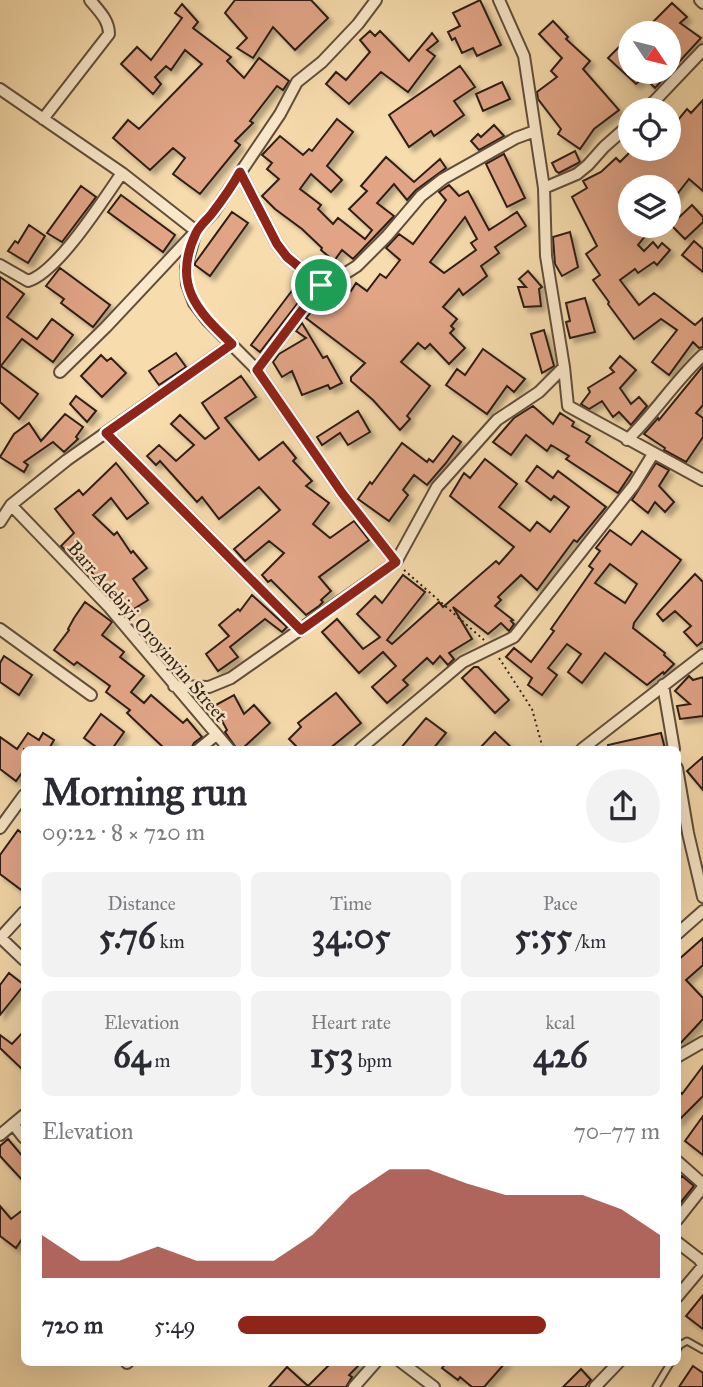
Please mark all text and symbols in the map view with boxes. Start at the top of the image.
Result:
north arrow [618,21,681,84]
map controls [618,21,681,238]
button: locate [618,98,681,161]
button: layers [618,175,681,238]
pin [291,255,351,315]
icon: arrive [302,266,340,304]
street label: Barr Adebiyi Oroyinyin Street [63,536,233,727]
text: Morning run [42,769,247,815]
button: share [586,769,660,843]
text: 09:22 · 8 × 720 m [42,818,205,846]
text: Distance [108,892,176,915]
text: Time [330,892,372,915]
text: Pace [543,892,578,915]
text: 5.76 [99,915,156,958]
text: 34:05 [312,915,390,958]
text: 5:55 [515,915,572,958]
text: km [156,930,185,953]
text: /km [572,930,606,953]
text: Elevation [104,1011,179,1034]
text: Heart rate [311,1011,391,1034]
text: kcal [545,1011,575,1034]
text: 64 [113,1034,150,1077]
text: 153 [310,1034,354,1077]
text: 426 [533,1034,588,1077]
text: m [150,1049,170,1072]
text: bpm [354,1049,392,1072]
text: Elevation [42,1117,133,1145]
text: 70–77 m [573,1117,660,1145]
text: 720 m [42,1311,103,1339]
text: 5:49 [154,1311,196,1339]

